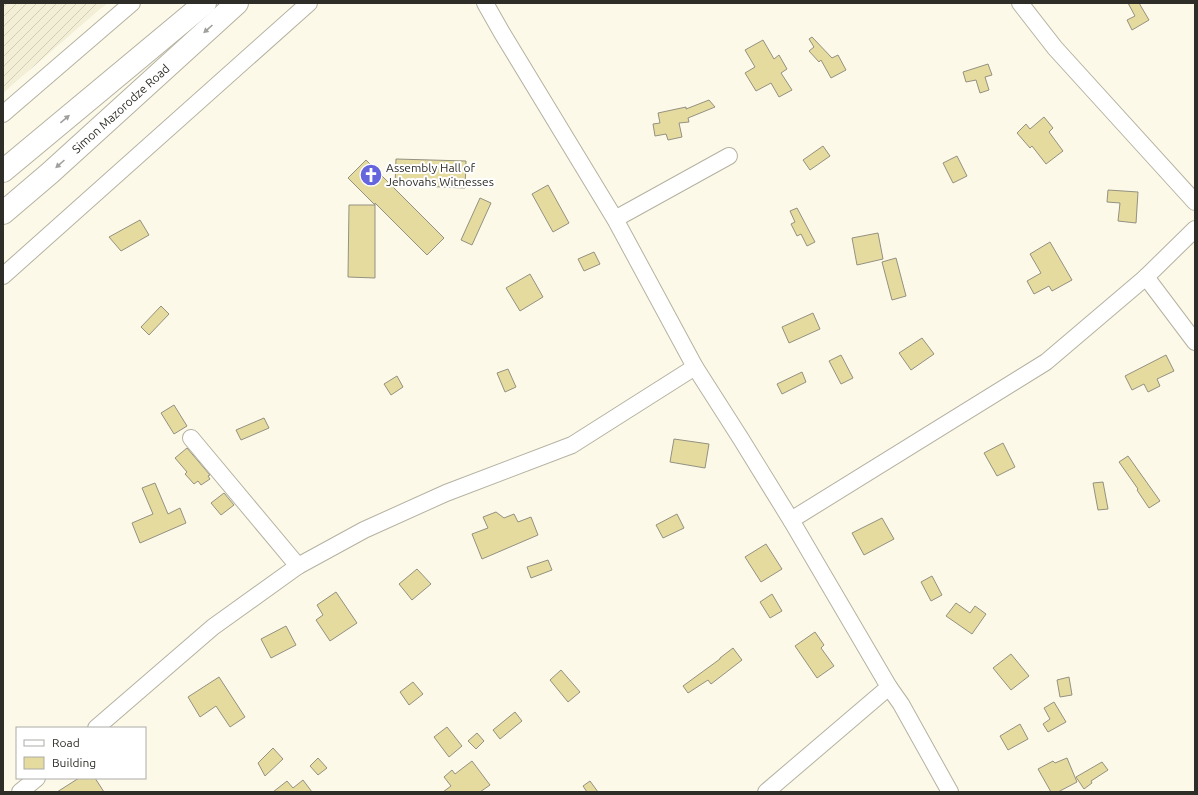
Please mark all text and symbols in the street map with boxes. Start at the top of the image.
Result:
one-way arrow [204,24,213,33]
street label: Simon Mazorodze Road [69,62,172,156]
one-way arrow [60,115,71,123]
one-way arrow [55,159,66,168]
place label: Assembly Hall of Jehovahs Witnesses [386,161,494,188]
church icon: Assembly Hall of Jehovahs Witnesses [358,162,384,188]
legend [16,727,146,779]
text: Road [52,736,80,749]
text: Building [52,756,96,769]

